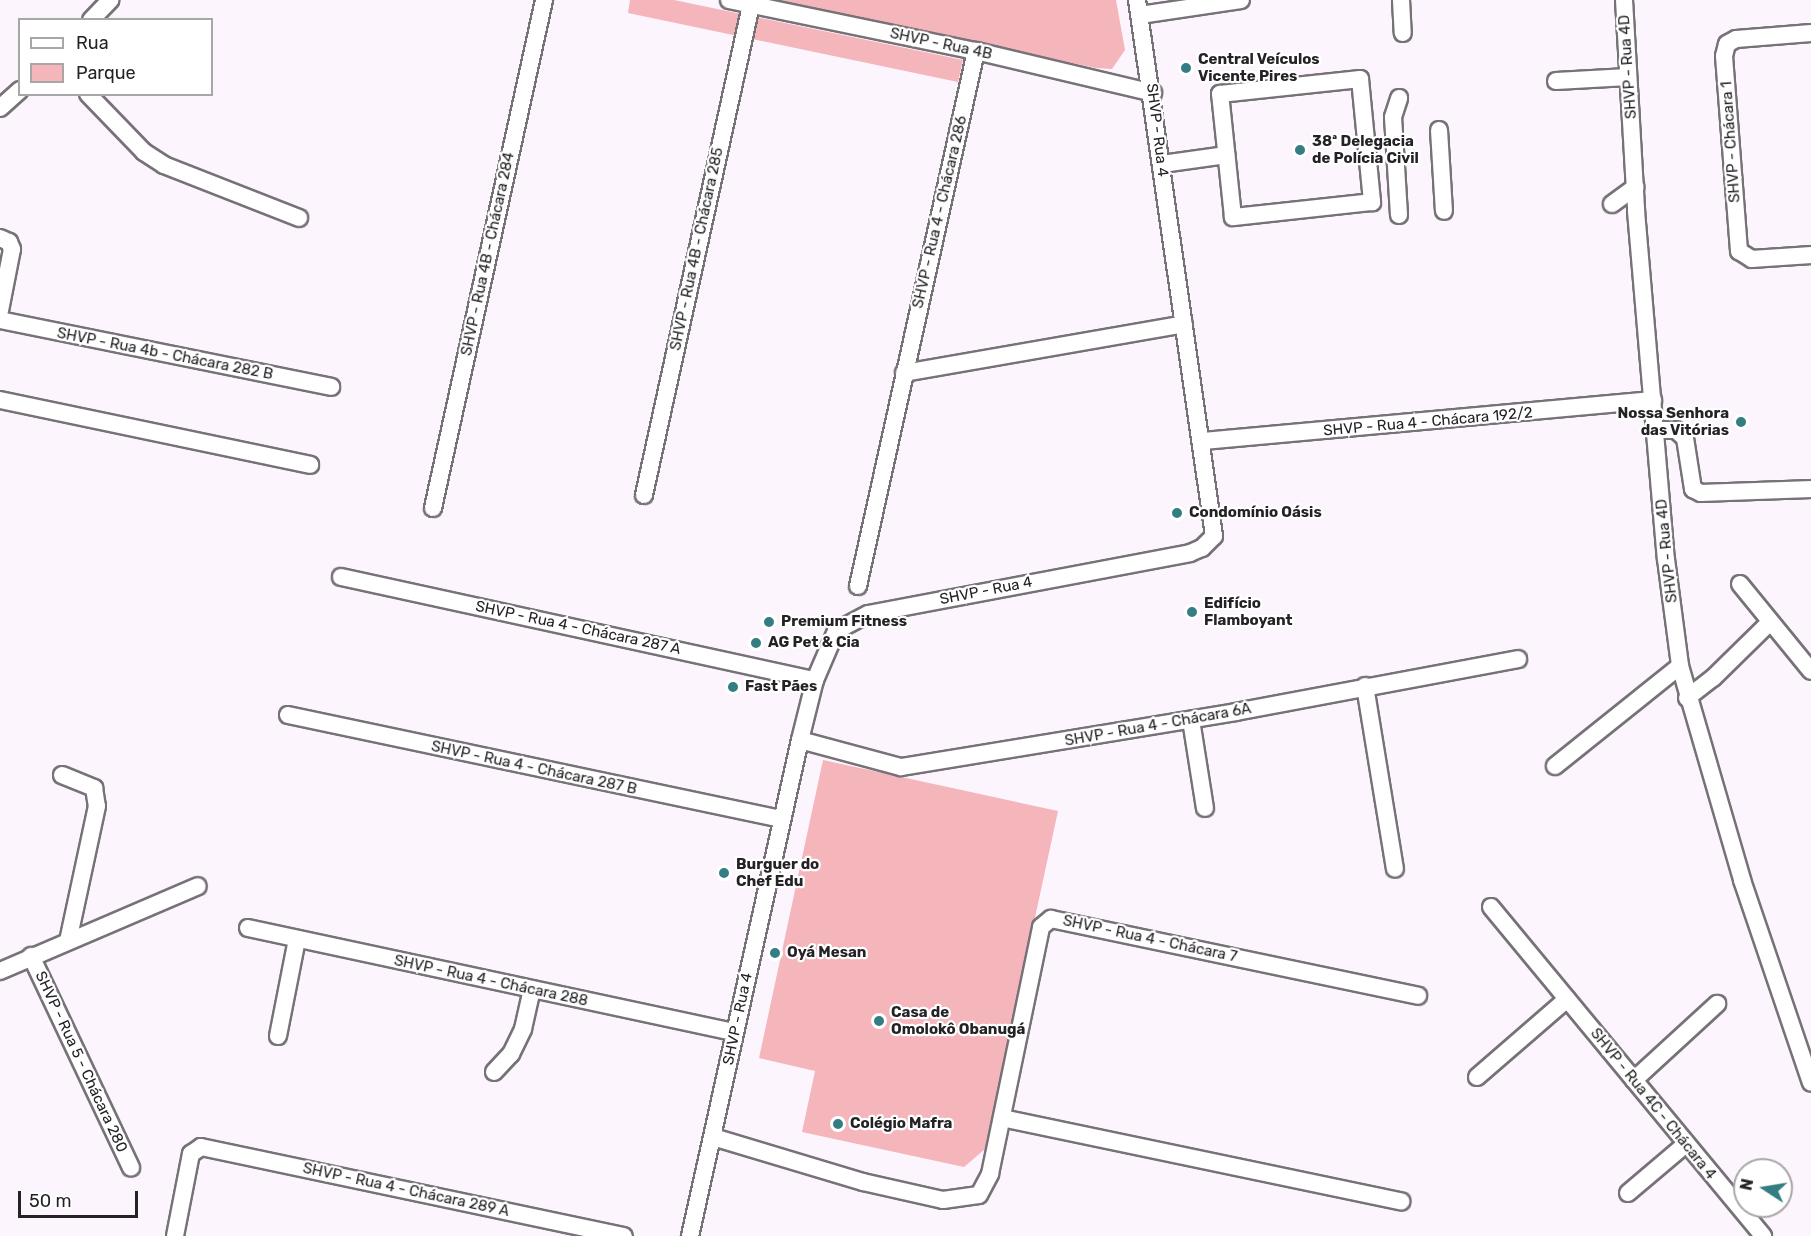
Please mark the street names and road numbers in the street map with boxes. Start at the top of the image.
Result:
street label: SHVP - Rua 4D [1615,14,1641,120]
street label: SHVP - Rua 4B [888,24,994,64]
street label: SHVP - Chácara 1 [1718,81,1744,203]
street label: SHVP - Rua 4 [1142,82,1172,178]
street label: SHVP - Rua 4 - Chácara 286 [909,114,971,310]
street label: SHVP - Rua 4B - Chácara 285 [667,146,727,352]
street label: SHVP - Rua 4B - Chácara 284 [458,150,518,358]
street label: SHVP - Rua 4b - Chácara 282 B [55,324,275,384]
street label: SHVP - Rua 4 - Chácara 192/2 [1322,404,1534,440]
street label: SHVP - Rua 4D [1653,498,1681,604]
street label: SHVP - Rua 4 [938,573,1034,609]
street label: SHVP - Rua 4 - Chácara 287 A [473,597,683,659]
street label: SHVP - Rua 4 - Chácara 6A [1063,700,1253,750]
street label: SHVP - Rua 4 - Chácara 287 B [429,737,639,799]
street label: SHVP - Rua 4 - Chácara 7 [1061,912,1239,966]
street label: SHVP - Rua 4 - Chácara 288 [392,952,590,1010]
street label: SHVP - Rua 5 - Chácara 280 [31,969,131,1155]
street label: SHVP - Rua 4 [719,971,757,1067]
street label: SHVP - Rua 4C - Chácara 4 [1586,1025,1720,1183]
street label: SHVP - Rua 4 - Chácara 289 A [301,1159,511,1221]

